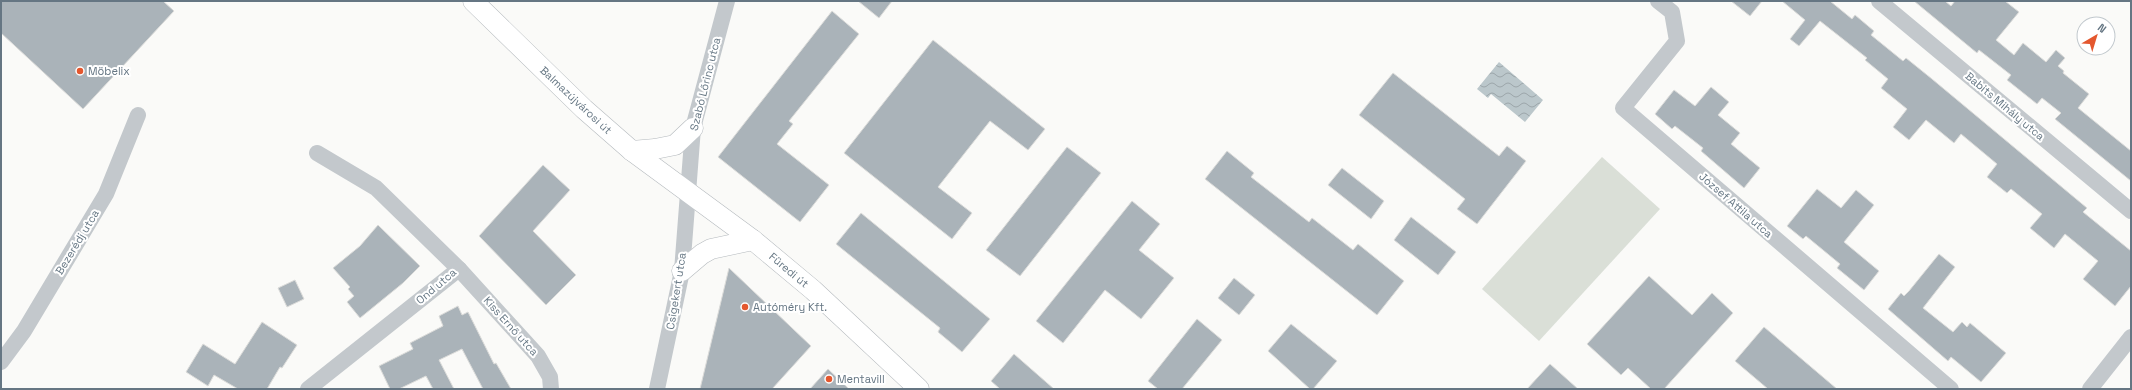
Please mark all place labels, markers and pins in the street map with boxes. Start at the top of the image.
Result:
place label: Möbelix [88,64,130,78]
marker: Möbelix [75,66,85,76]
place label: Autóméry Kft. [753,300,827,314]
marker: Autóméry Kft. [740,302,750,312]
place label: Mentavill [837,372,885,386]
marker: Mentavill [824,374,834,384]

